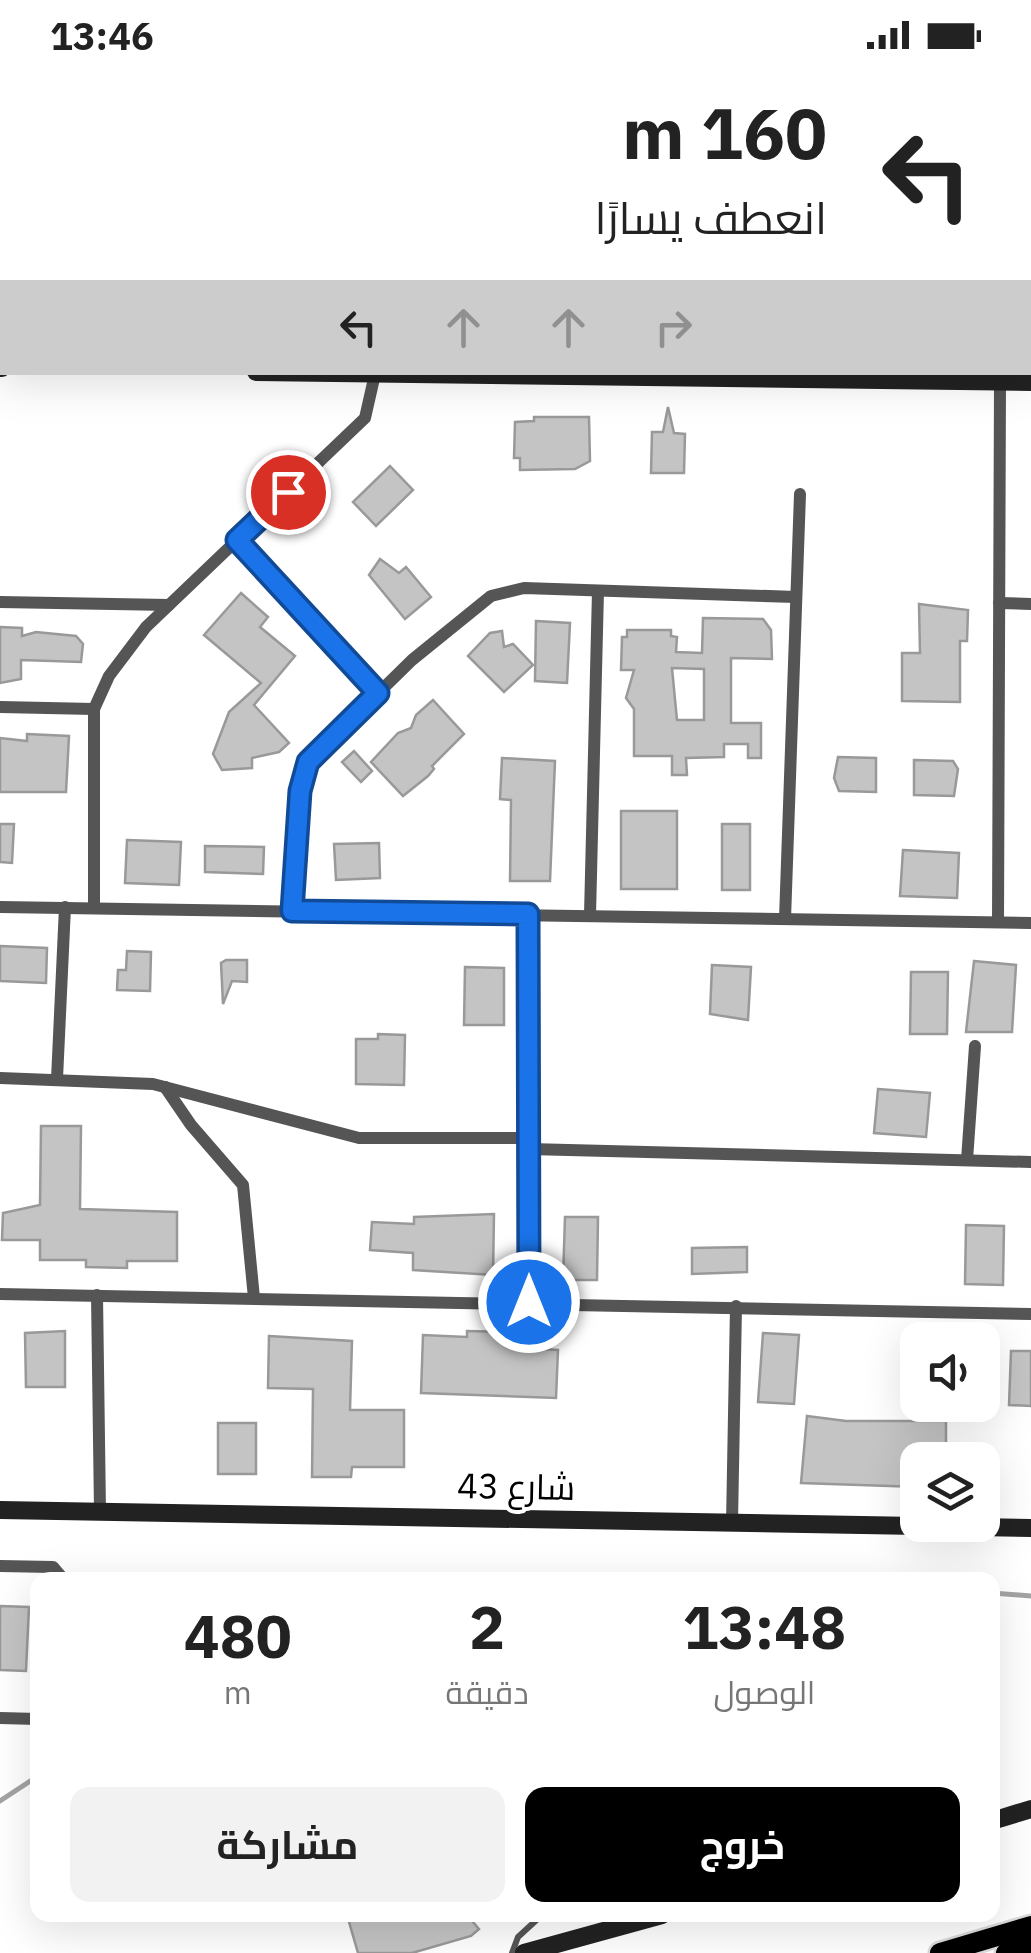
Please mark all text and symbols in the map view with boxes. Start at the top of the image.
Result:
text: 13:46 [50,11,154,60]
text: 160 m [622,87,827,178]
icon: left [862,110,992,240]
text: انعطف يسارًا [595,188,827,246]
icon: left [331,300,386,355]
icon: ahead [436,300,491,355]
icon: ahead [541,300,596,355]
icon: right [646,300,701,355]
pin [246,450,331,535]
icon: arrive [261,465,316,520]
position arrow [477,1250,581,1354]
map controls [900,1322,1000,1542]
button: sound [900,1322,1000,1422]
button: layers [900,1442,1000,1542]
street label: شارع 43 [457,1462,575,1511]
text: 2 [469,1587,505,1666]
text: 13:48 [682,1587,846,1666]
text: 480 [184,1596,292,1675]
text: m [224,1671,252,1713]
text: دقيقة [445,1671,529,1713]
text: الوصول [713,1671,815,1713]
button: مشاركة [70,1787,505,1902]
button: خروج [525,1787,960,1902]

